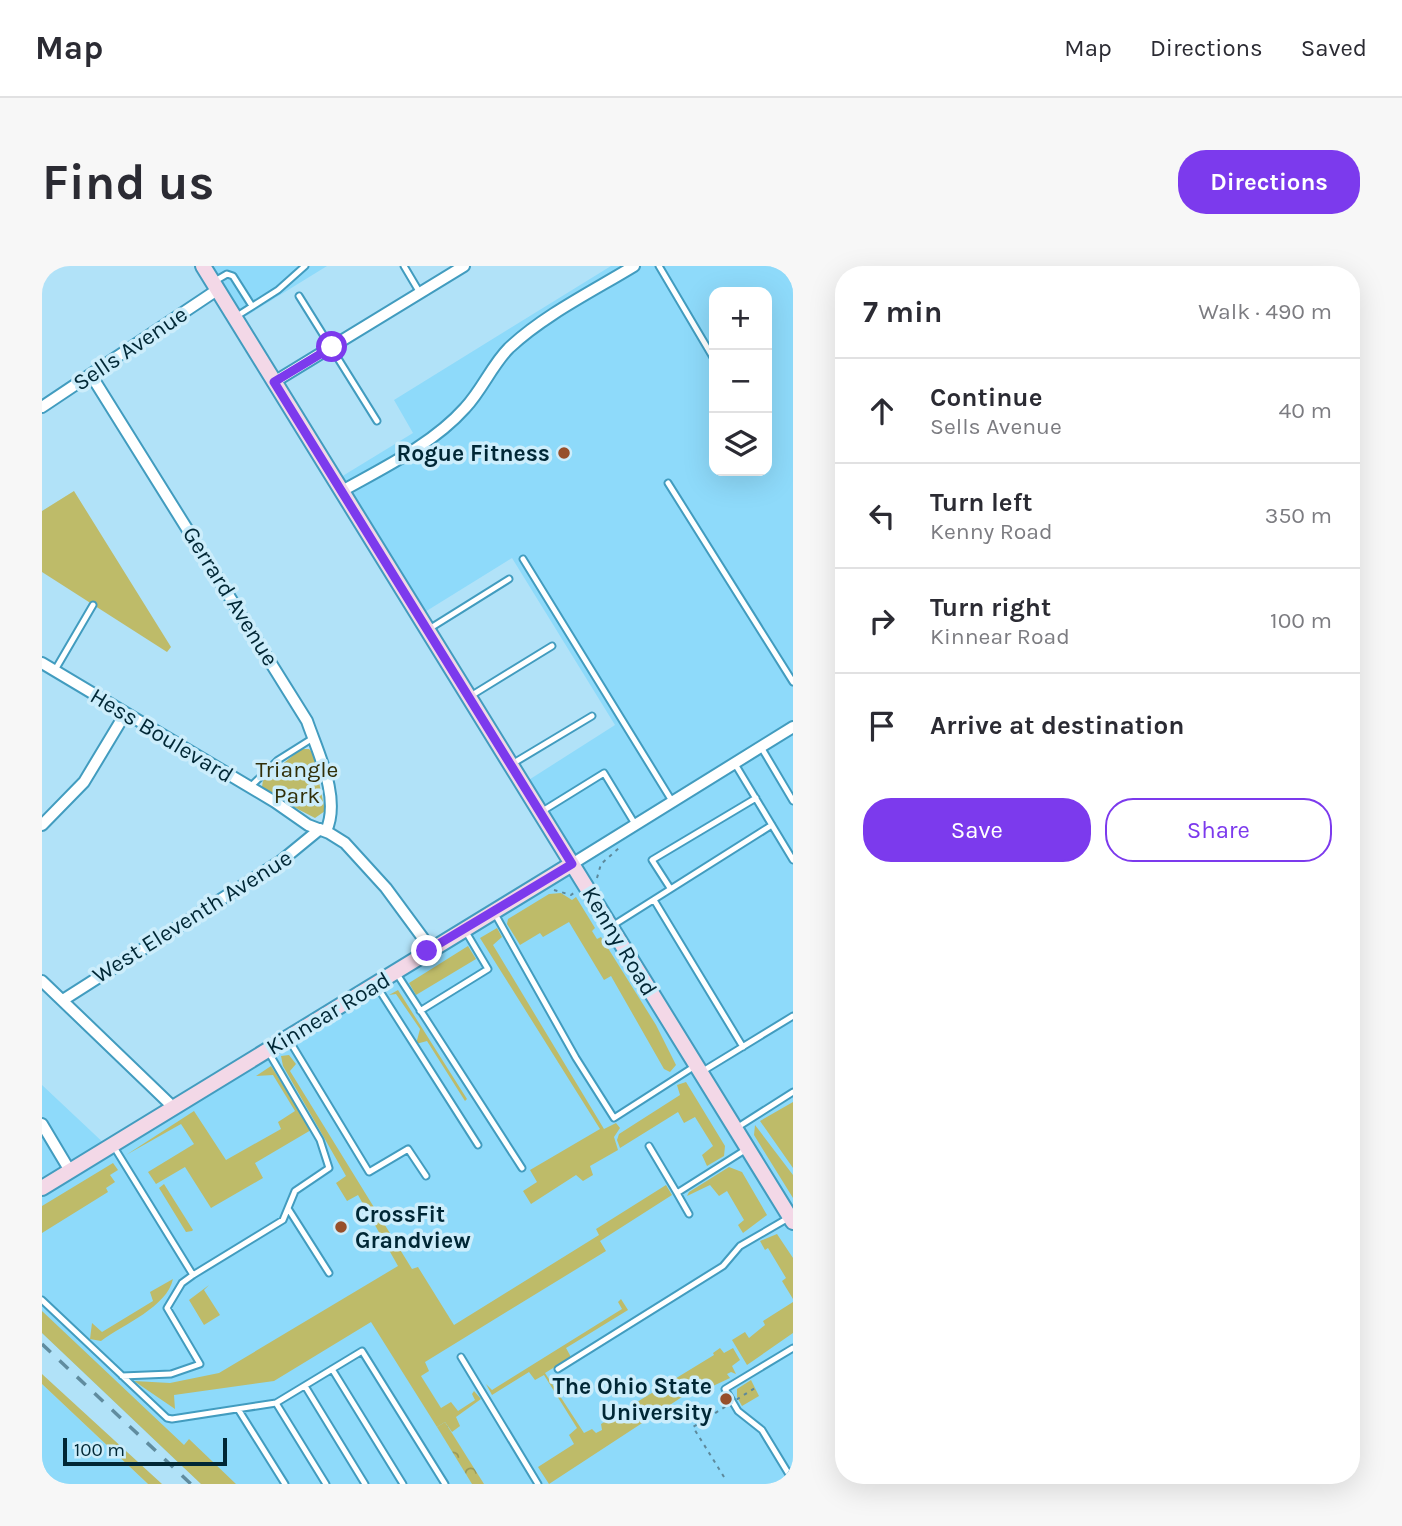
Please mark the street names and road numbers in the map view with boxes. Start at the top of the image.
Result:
street label: Sells Avenue [68,300,192,396]
street label: Gerrard Avenue [177,522,284,671]
street label: Hess Boulevard [85,682,238,789]
street label: West Eleventh Avenue [88,844,297,989]
street label: Kenny Road [576,882,663,1001]
street label: Kinnear Road [261,966,395,1061]

